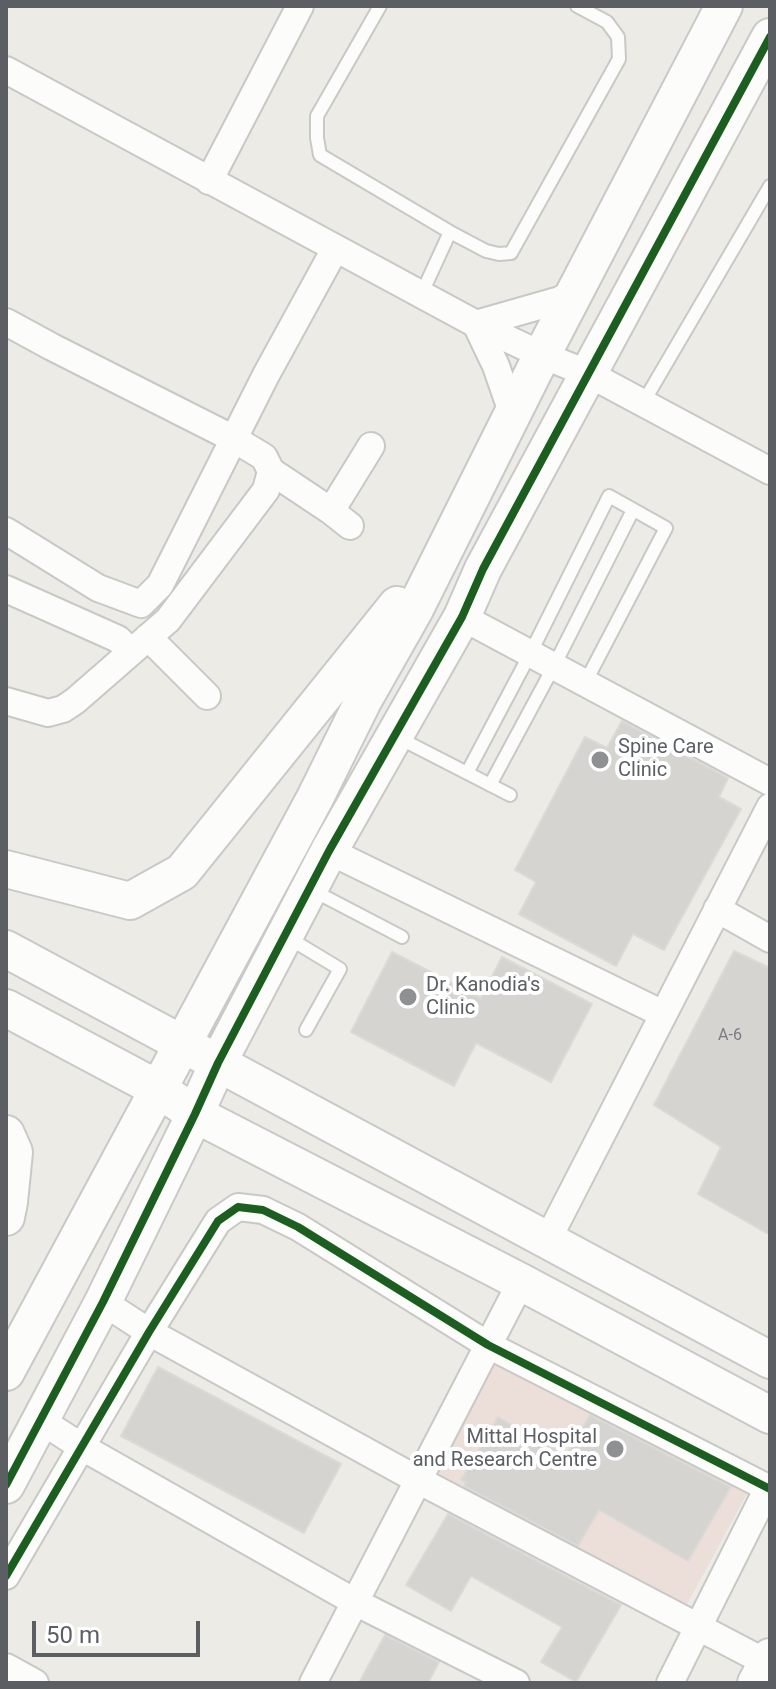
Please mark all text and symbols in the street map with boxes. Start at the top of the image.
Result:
place label: Spine Care Clinic [618,736,714,783]
marker: Spine Care Clinic [589,749,611,771]
place label: Dr. Kanodia's Clinic [426,974,540,1021]
marker: Dr. Kanodia's Clinic [397,986,419,1008]
house number: A-6 [718,1026,742,1046]
place label: Mittal Hospital and Research Centre [413,1426,597,1473]
marker: Mittal Hospital and Research Centre [604,1438,626,1460]
scale bar [36,1605,204,1655]
text: 50 m [46,1621,100,1649]

